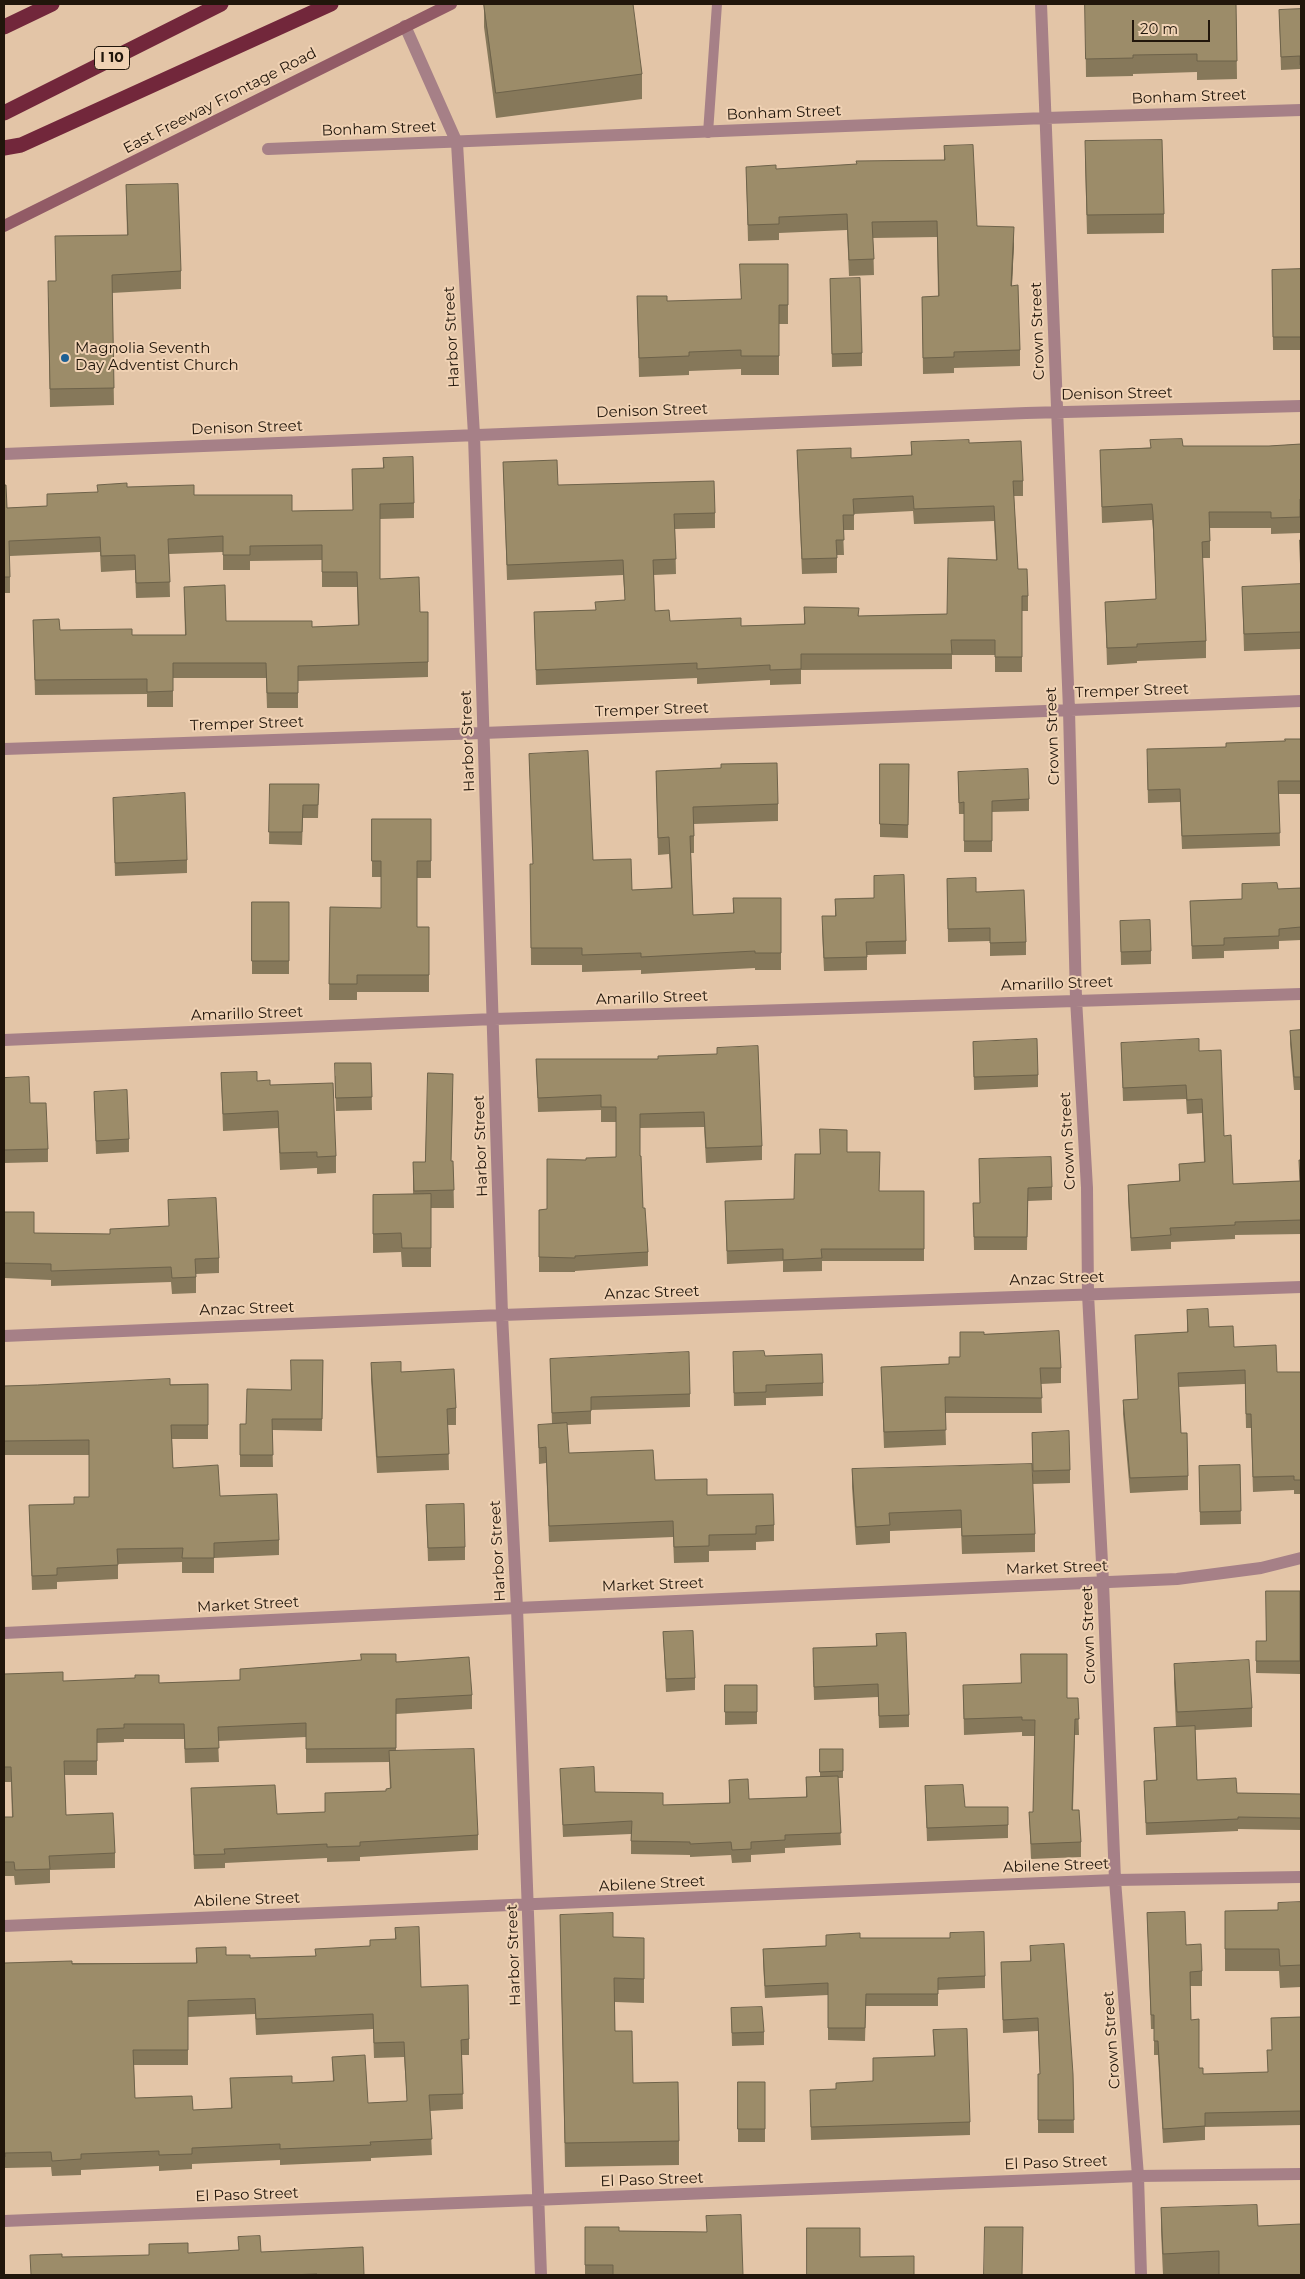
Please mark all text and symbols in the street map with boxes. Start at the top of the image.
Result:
scale bar [1135,10,1212,42]
text: 20 m [1140,19,1178,38]
street label: East Freeway Frontage Road [120,44,320,158]
road number: I 10 [94,46,130,70]
street label: Bonham Street [1131,86,1247,108]
street label: Bonham Street [726,102,842,124]
street label: Bonham Street [321,118,437,140]
street label: Crown Street [1027,282,1049,380]
street label: Harbor Street [440,286,464,388]
place label: Magnolia Seventh Day Adventist Church [75,340,239,375]
marker: Magnolia Seventh Day Adventist Church [59,352,71,364]
street label: Denison Street [1061,384,1173,404]
street label: Denison Street [596,400,708,422]
street label: Denison Street [191,417,303,439]
street label: Tremper Street [1075,680,1189,702]
street label: Crown Street [1042,687,1064,785]
street label: Harbor Street [457,690,479,792]
street label: Tremper Street [595,699,709,721]
street label: Tremper Street [190,713,304,735]
street label: Amarillo Street [1001,973,1113,995]
street label: Amarillo Street [596,987,708,1009]
street label: Amarillo Street [191,1003,303,1025]
street label: Crown Street [1056,1091,1080,1191]
street label: Harbor Street [470,1095,492,1197]
street label: Anzac Street [1009,1268,1105,1290]
street label: Anzac Street [604,1282,700,1304]
street label: Anzac Street [199,1298,295,1320]
street label: Harbor Street [486,1500,510,1602]
street label: Market Street [1006,1557,1108,1579]
street label: Market Street [602,1574,704,1596]
street label: Crown Street [1078,1586,1100,1684]
street label: Market Street [197,1593,299,1617]
street label: Abilene Street [1002,1855,1110,1877]
street label: Abilene Street [598,1872,706,1896]
street label: Abilene Street [193,1889,301,1911]
street label: Harbor Street [503,1904,525,2006]
street label: Crown Street [1100,1990,1124,2090]
street label: El Paso Street [1004,2152,1108,2174]
street label: El Paso Street [600,2169,704,2191]
street label: El Paso Street [195,2184,299,2206]

